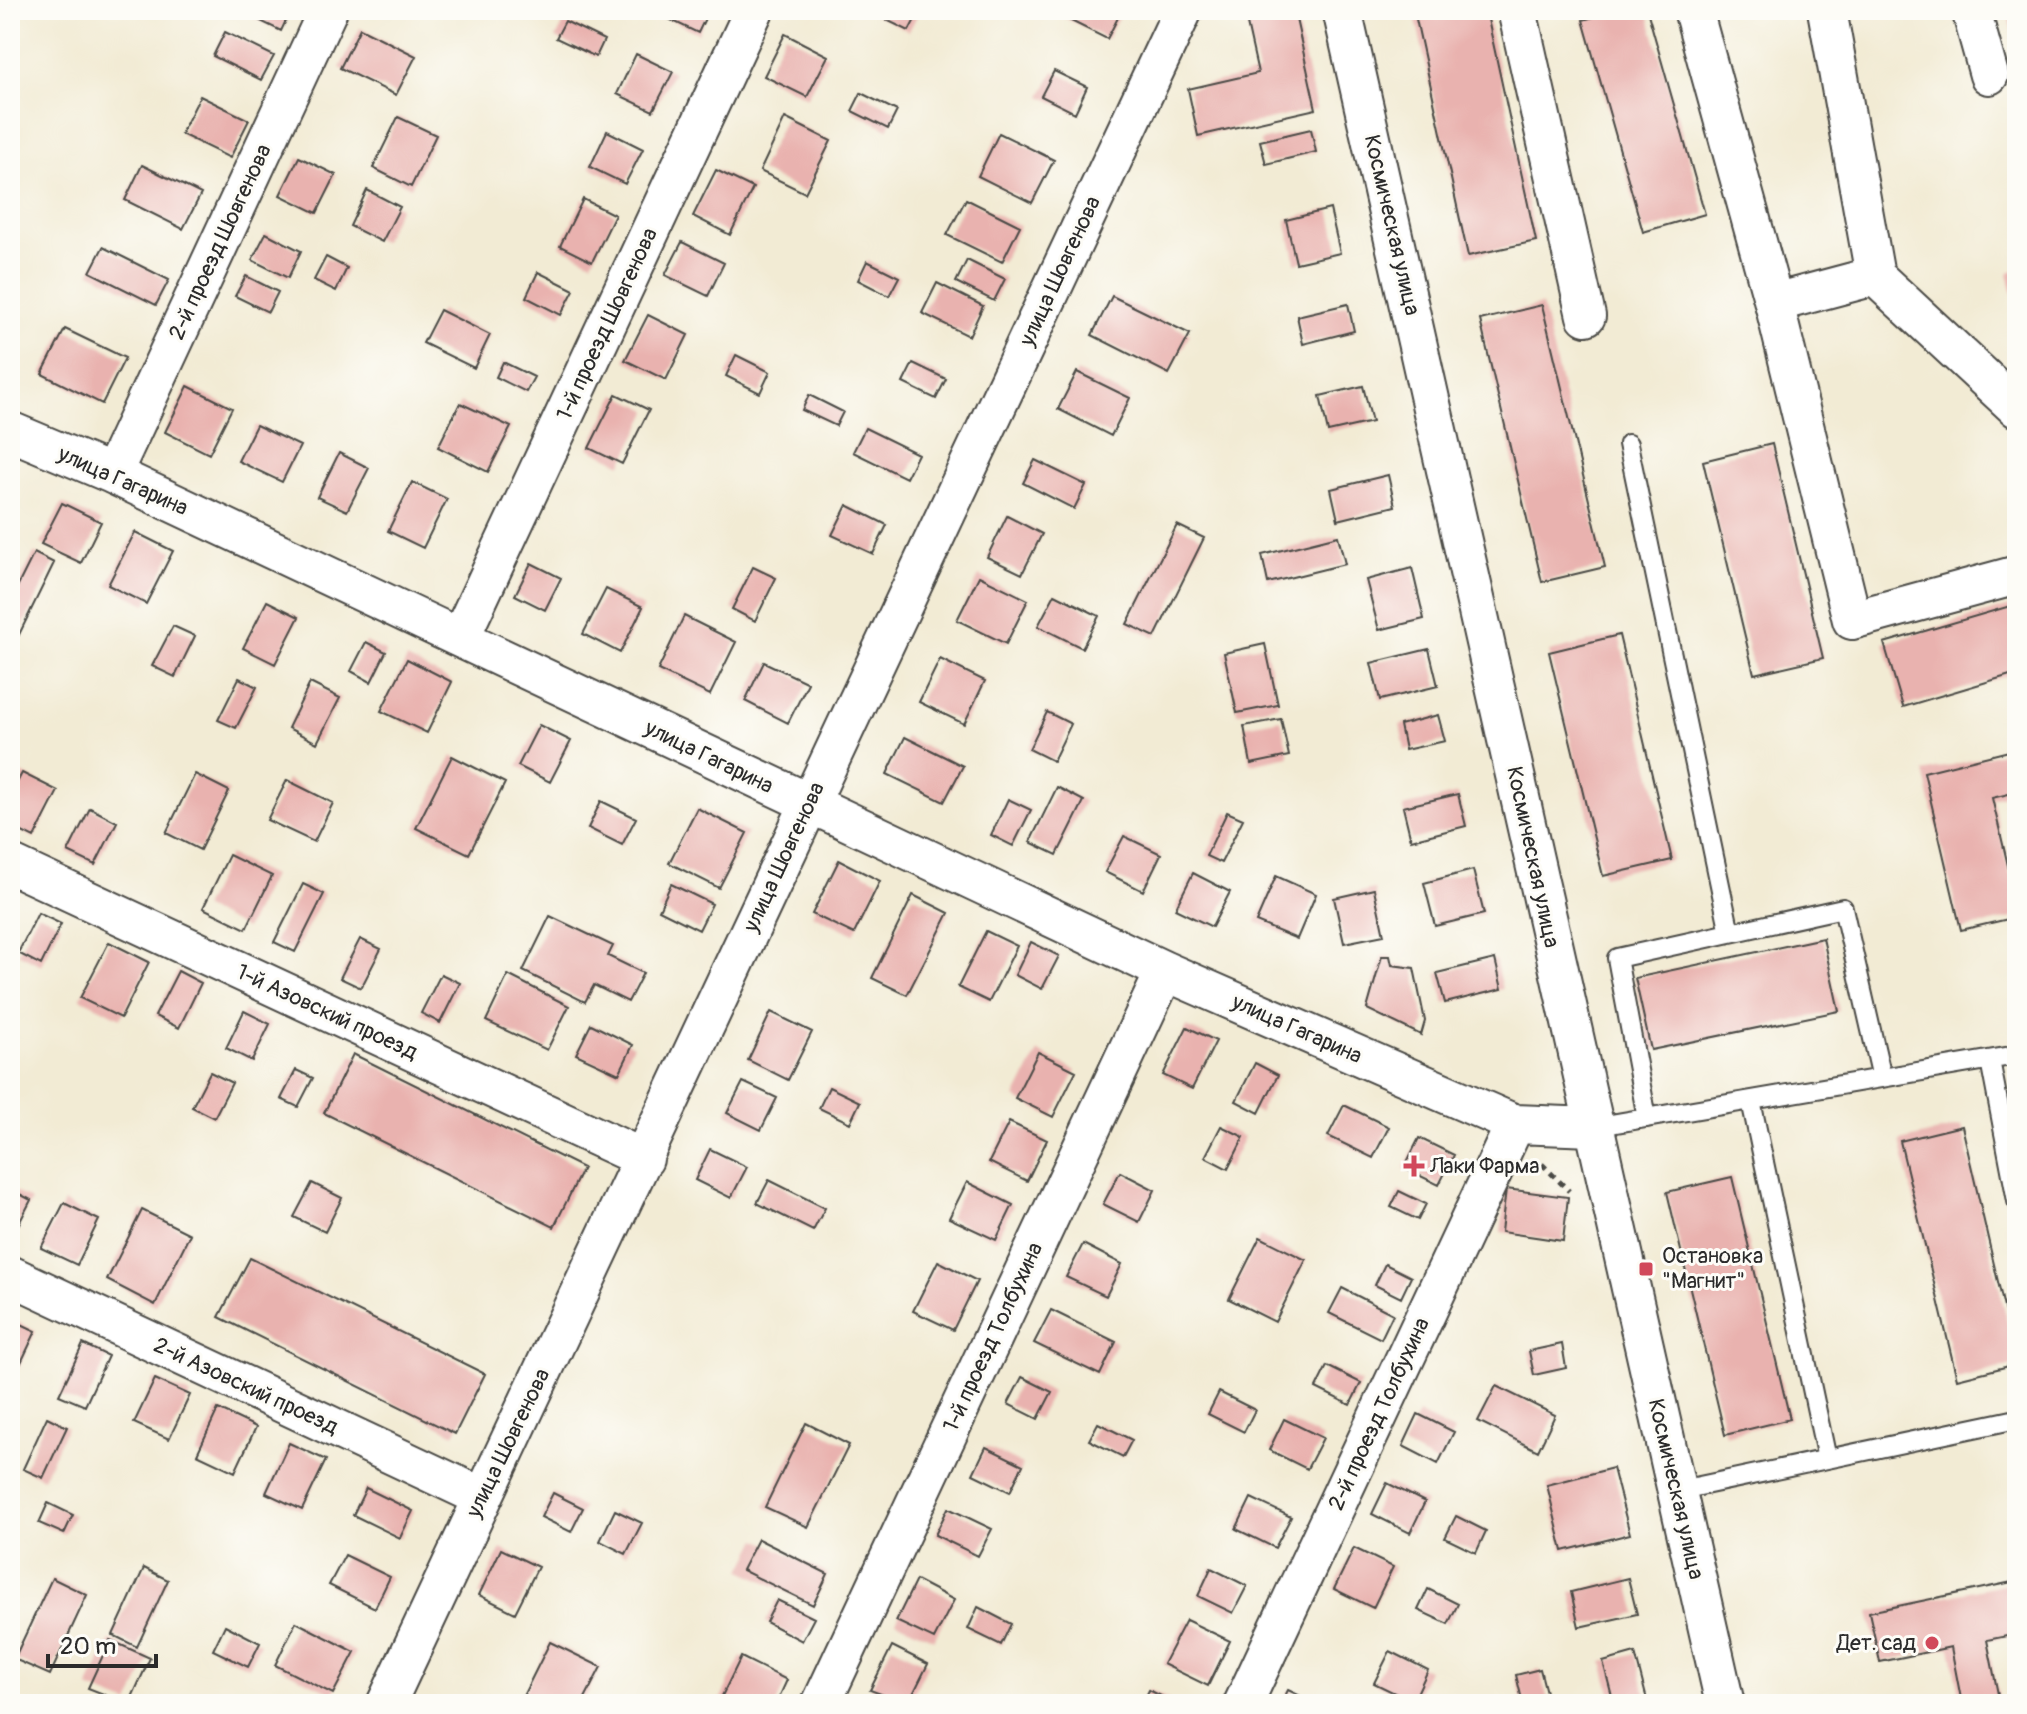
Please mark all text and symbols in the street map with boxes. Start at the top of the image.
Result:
street label: Космическая улица [1358,132,1426,318]
street label: 2-й проезд Шовгенова [162,140,278,344]
street label: улица Шовгенова [1013,191,1107,351]
street label: 1-й проезд Шовгенова [550,223,664,425]
street label: улица Гагарина [53,439,192,522]
street label: улица Гагарина [639,713,778,800]
street label: Космическая улица [1500,764,1566,950]
street label: улица Шовгенова [737,777,831,937]
street label: 1-й Азовский проезд [232,958,422,1066]
street label: улица Гагарина [1227,987,1366,1070]
place label: Лаки Фарма [1429,1152,1539,1180]
marker: Лаки Фарма [1405,1157,1423,1175]
street label: 1-й проезд Толбухина [937,1238,1049,1436]
place label: Остановка "Магнит" [1662,1242,1763,1295]
marker: Остановка "Магнит" [1637,1260,1655,1278]
street label: 2-й проезд Толбухина [1322,1313,1436,1515]
street label: 2-й Азовский проезд [149,1331,343,1441]
street label: улица Шовгенова [459,1364,556,1523]
street label: Космическая улица [1642,1396,1710,1582]
scale bar [48,1618,156,1668]
place label: Дет. сад [1836,1629,1916,1657]
text: 20 m [60,1632,116,1661]
marker: Дет. сад [1923,1634,1941,1652]

